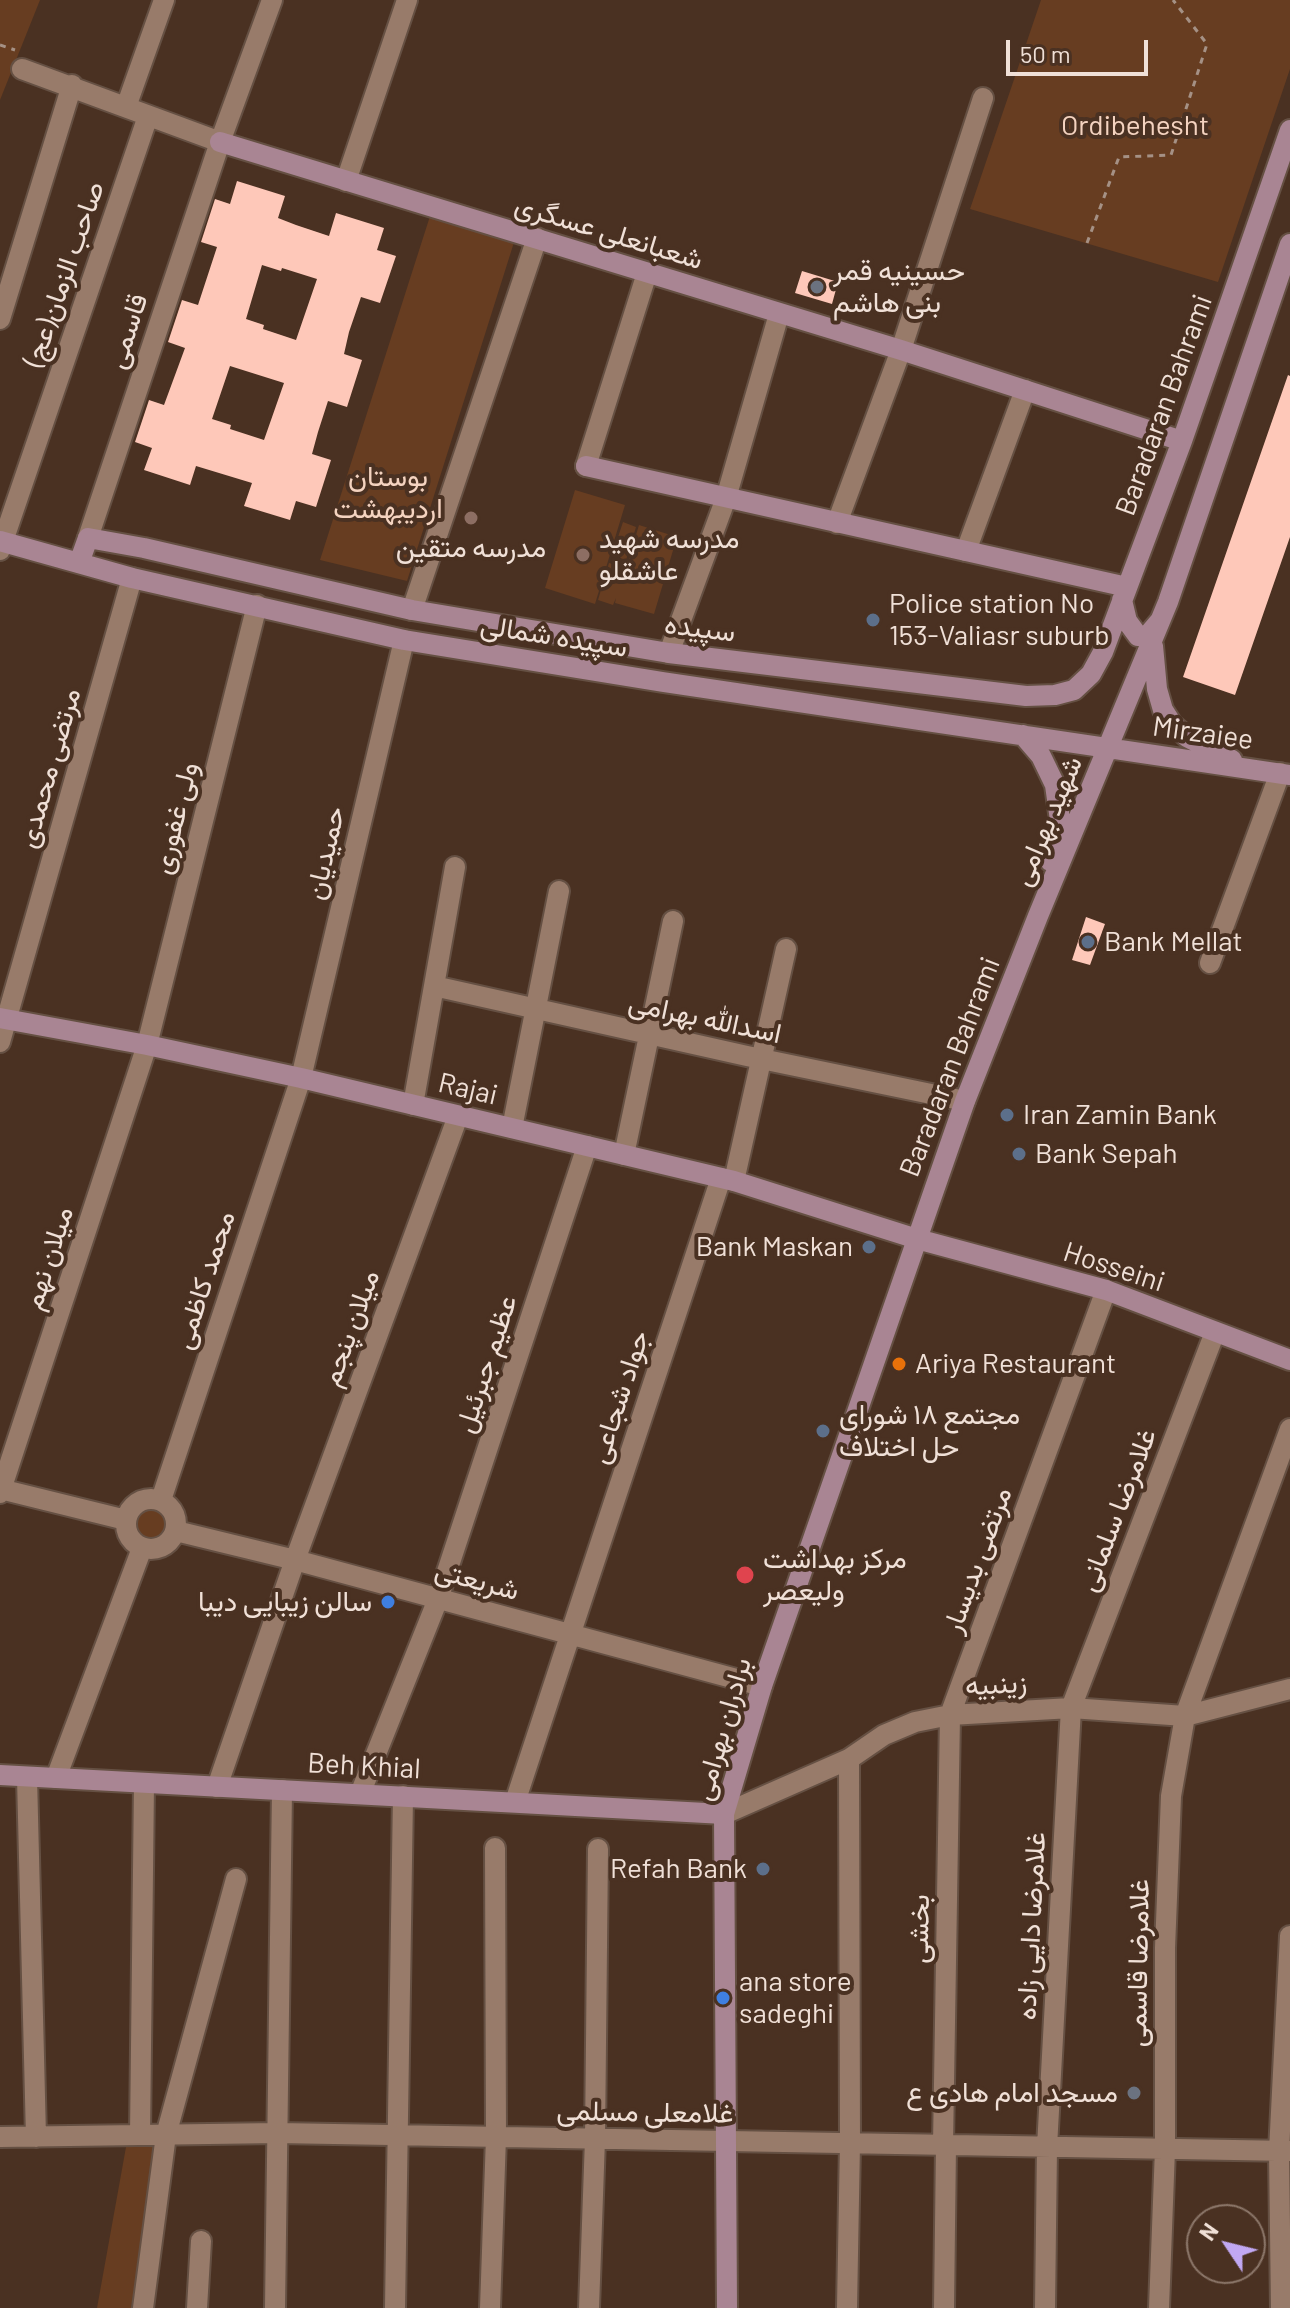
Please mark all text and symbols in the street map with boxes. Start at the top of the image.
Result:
scale bar [1010,24,1152,74]
text: 50 m [1020,39,1071,68]
park label: Ordibehesht [1061,109,1209,143]
street label: صاحب الزمان(عج) [17,177,111,371]
street label: شعبانعلی عسگری [511,187,707,277]
place label: حسینیه قمر بنی هاشم [833,254,965,320]
marker: حسینیه قمر بنی هاشم [808,278,826,296]
street label: قاسمی [99,289,155,373]
street label: Baradaran Bahrami [1108,290,1220,520]
park label: بوستان اردیبهشت [333,460,443,526]
marker: مدرسه متقین [462,509,480,527]
place label: مدرسه شهید عاشقلو [599,522,739,588]
place label: مدرسه متقین [396,531,546,565]
marker: مدرسه شهید عاشقلو [574,546,592,564]
place label: Police station No 153-Valiasr suburb [889,587,1109,653]
street label: سپیده [663,607,737,649]
street label: سپیده شمالی [478,608,630,664]
marker: Police station No 153-Valiasr suburb [864,611,882,629]
street label: مرتضی محمدی [10,684,88,852]
street label: Mirzaiee [1151,709,1255,757]
street label: شهید بهرامی [1005,751,1089,891]
street label: ولی غفوری [145,758,205,878]
street label: حمیدیان [298,803,352,903]
place label: Bank Mellat [1104,925,1243,959]
marker: Bank Mellat [1079,933,1097,951]
street label: Baradaran Bahrami [893,952,1007,1182]
street label: اسدالله بهرامی [625,985,785,1051]
street label: Rajai [435,1066,501,1112]
place label: Iran Zamin Bank [1023,1098,1217,1132]
marker: Iran Zamin Bank [998,1106,1016,1124]
place label: Bank Sepah [1035,1137,1178,1171]
marker: Bank Sepah [1010,1145,1028,1163]
street label: میلان نهم [16,1202,80,1314]
street label: محمد کاظمی [166,1207,242,1353]
place label: Bank Maskan [696,1230,853,1264]
street label: Hosseini [1059,1235,1169,1299]
marker: Bank Maskan [860,1238,878,1256]
street label: میلان پنجم [313,1265,387,1391]
street label: عظیم جبرئیل [448,1291,524,1437]
street label: جواد شجاعی [582,1326,656,1468]
place label: Ariya Restaurant [915,1347,1116,1381]
marker: Ariya Restaurant [890,1355,908,1373]
place label: مجتمع ۱۸ شورای حل اختلاف [839,1398,1020,1464]
marker: مجتمع ۱۸ شورای حل اختلاف [814,1422,832,1440]
street label: غلامرضا سلمانی [1071,1424,1163,1596]
street label: مرتضی بدیسار [935,1483,1019,1637]
place label: مرکز بهداشت ولیعصر [763,1542,907,1608]
street label: شریعتی [431,1553,523,1607]
marker: مرکز بهداشت ولیعصر [734,1564,756,1586]
place label: سالن زیبایی دیبا [198,1585,372,1619]
marker: سالن زیبایی دیبا [379,1593,397,1611]
street label: برادران بهرامی [686,1654,758,1804]
street label: زینبیه [964,1666,1028,1702]
street label: Beh Khial [307,1746,421,1786]
street label: غلامرضا دایی زاده [1009,1831,1053,2021]
place label: Refah Bank [610,1852,747,1886]
marker: Refah Bank [754,1860,772,1878]
street label: غلامرضا قاسمی [1120,1879,1156,2047]
street label: بخشی [902,1894,936,1964]
place label: ana store sadeghi [739,1965,852,2031]
marker: ana store sadeghi [714,1989,732,2007]
place label: مسجد امام هادی ع [906,2076,1118,2110]
marker: مسجد امام هادی ع [1125,2084,1143,2102]
street label: غلامعلی مسلمی [556,2094,734,2130]
north arrow [1186,2204,1266,2284]
text: N [1193,2218,1223,2245]

